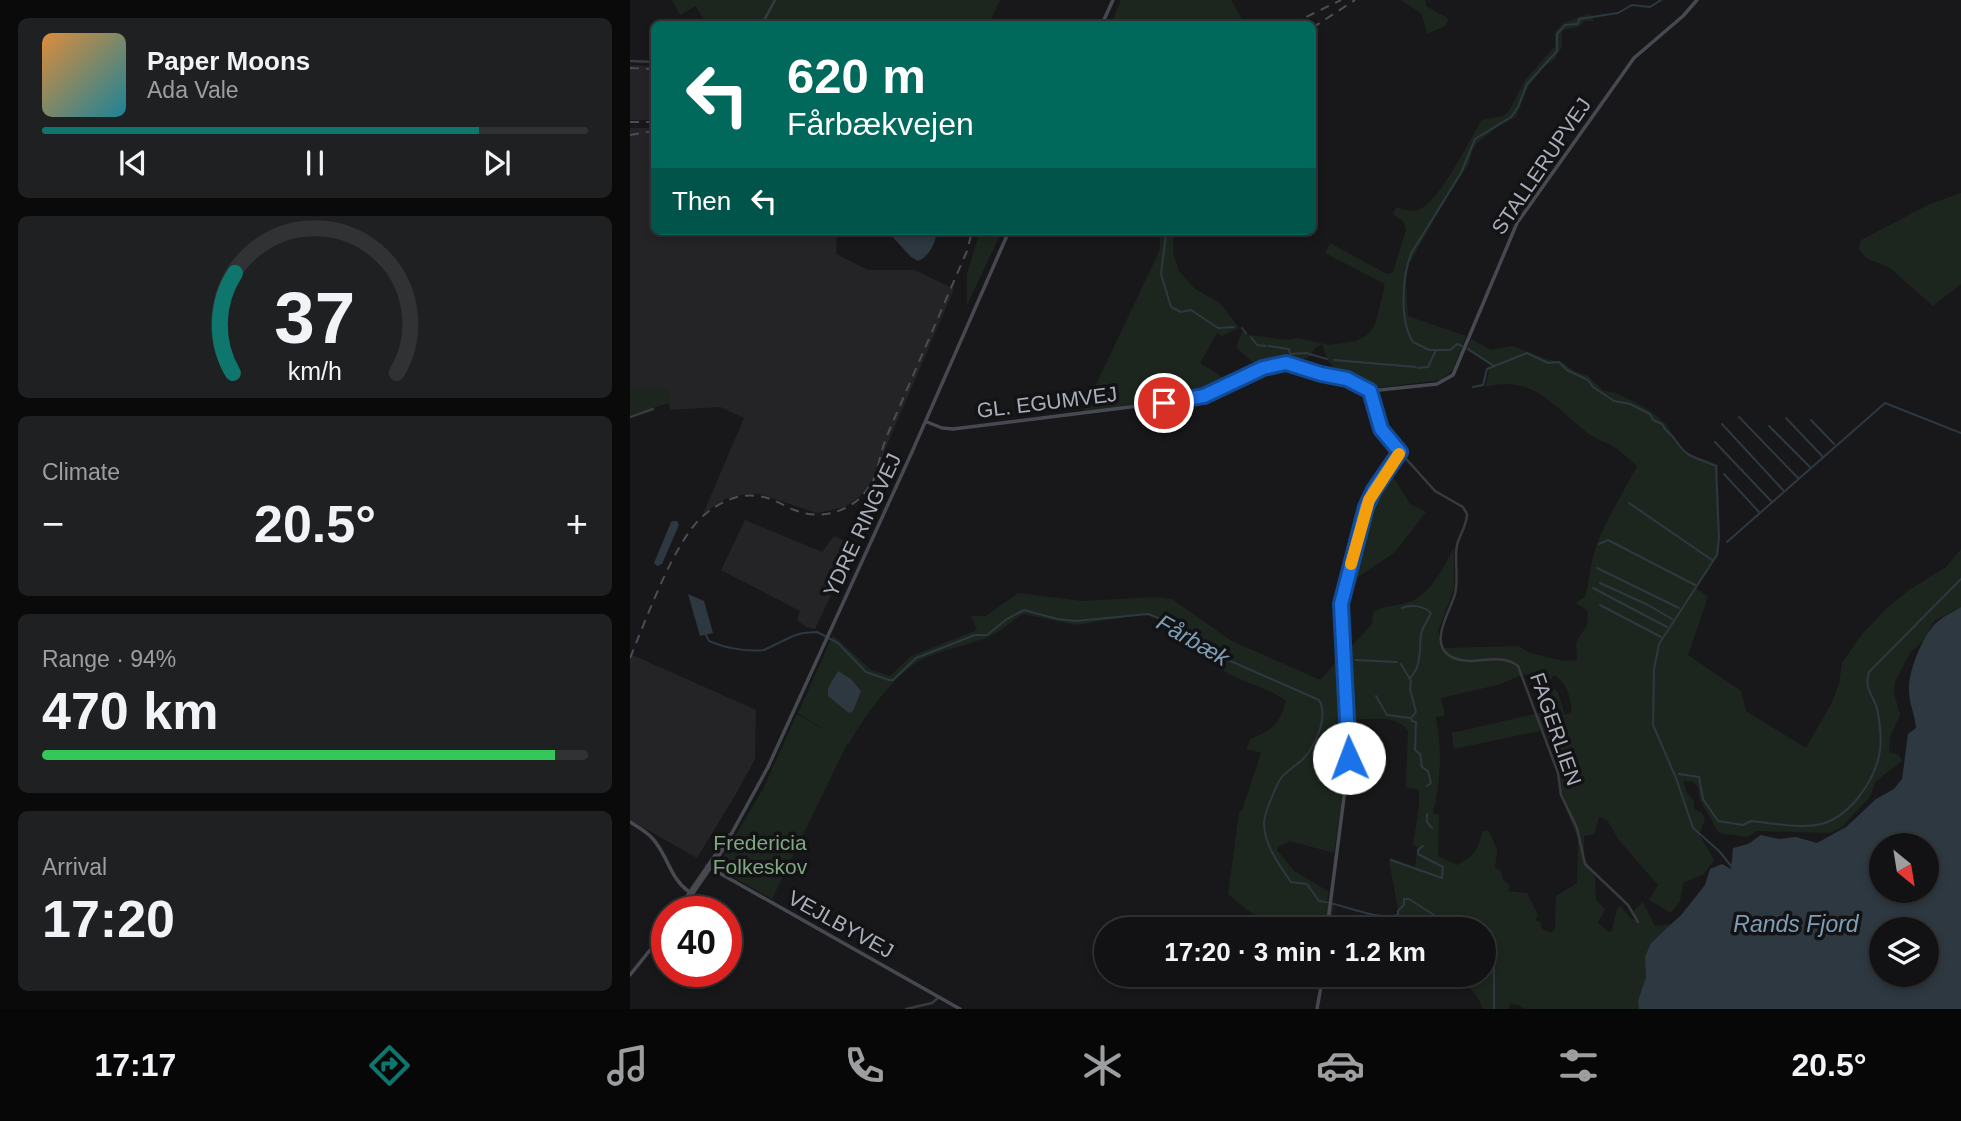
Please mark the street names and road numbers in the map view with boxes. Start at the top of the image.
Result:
street label: STALLERUPVEJ [1487,93,1595,239]
street label: GL. EGUMVEJ [976,382,1118,422]
street label: YDRE RINGVEJ [819,450,905,600]
street label: FAGERLIEN [1526,670,1586,788]
street label: VEJLBYVEJ [784,886,898,962]

